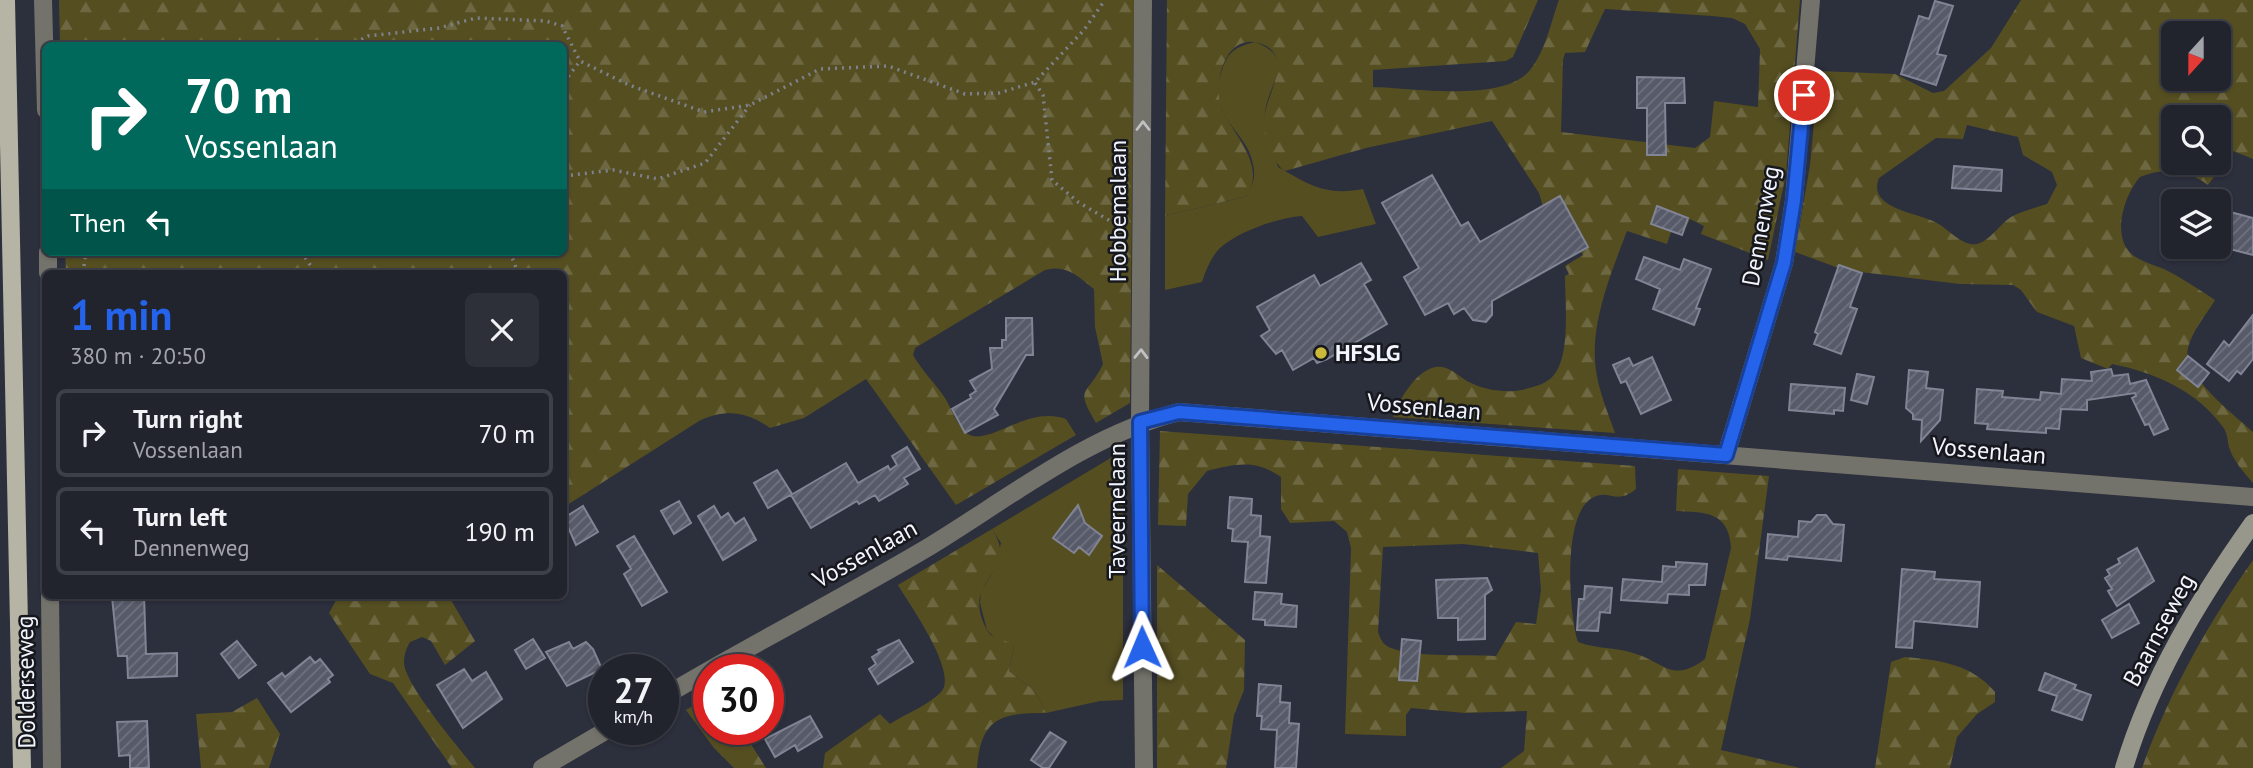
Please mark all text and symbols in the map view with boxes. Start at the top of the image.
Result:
north arrow [2161,21,2231,91]
map controls [2161,21,2231,259]
text: 70 m [185,63,292,127]
pin [1774,65,1834,125]
icon: right [70,70,161,161]
icon: arrive [1785,76,1823,114]
button: search [2161,105,2231,175]
one-way arrow [1135,120,1151,131]
text: Vossenlaan [185,125,338,167]
street label: Hobbemalaan [1102,140,1133,282]
street label: Dennenweg [1735,163,1786,289]
button: layers [2161,189,2231,259]
icon: left [140,203,178,241]
text: Then [70,206,126,239]
text: 1 min [70,287,172,342]
button: close [465,293,539,367]
place label: HFSLG [1335,337,1400,368]
text: 380 m · 20:50 [70,341,206,370]
marker: HFSLG [1313,345,1329,361]
one-way arrow [1133,348,1149,358]
street label: Vossenlaan [1365,386,1482,427]
text: Turn right [133,402,242,435]
icon: right [74,414,112,452]
text: 70 m [479,417,535,450]
street label: Vossenlaan [1930,430,2047,471]
text: Vossenlaan [133,435,243,464]
street label: Taveernelaan [1101,443,1132,579]
text: Turn left [133,500,227,533]
icon: left [74,512,112,550]
street label: Vossenlaan [806,512,922,595]
text: 190 m [464,515,535,548]
text: Dennenweg [133,533,250,562]
street label: Baarnseweg [2116,568,2201,691]
position arrow [1105,610,1179,684]
street label: Dolderseweg [9,615,42,749]
speed limit sign: 30 [693,654,784,745]
text: 27 [614,667,653,713]
text: km/h [614,705,653,728]

